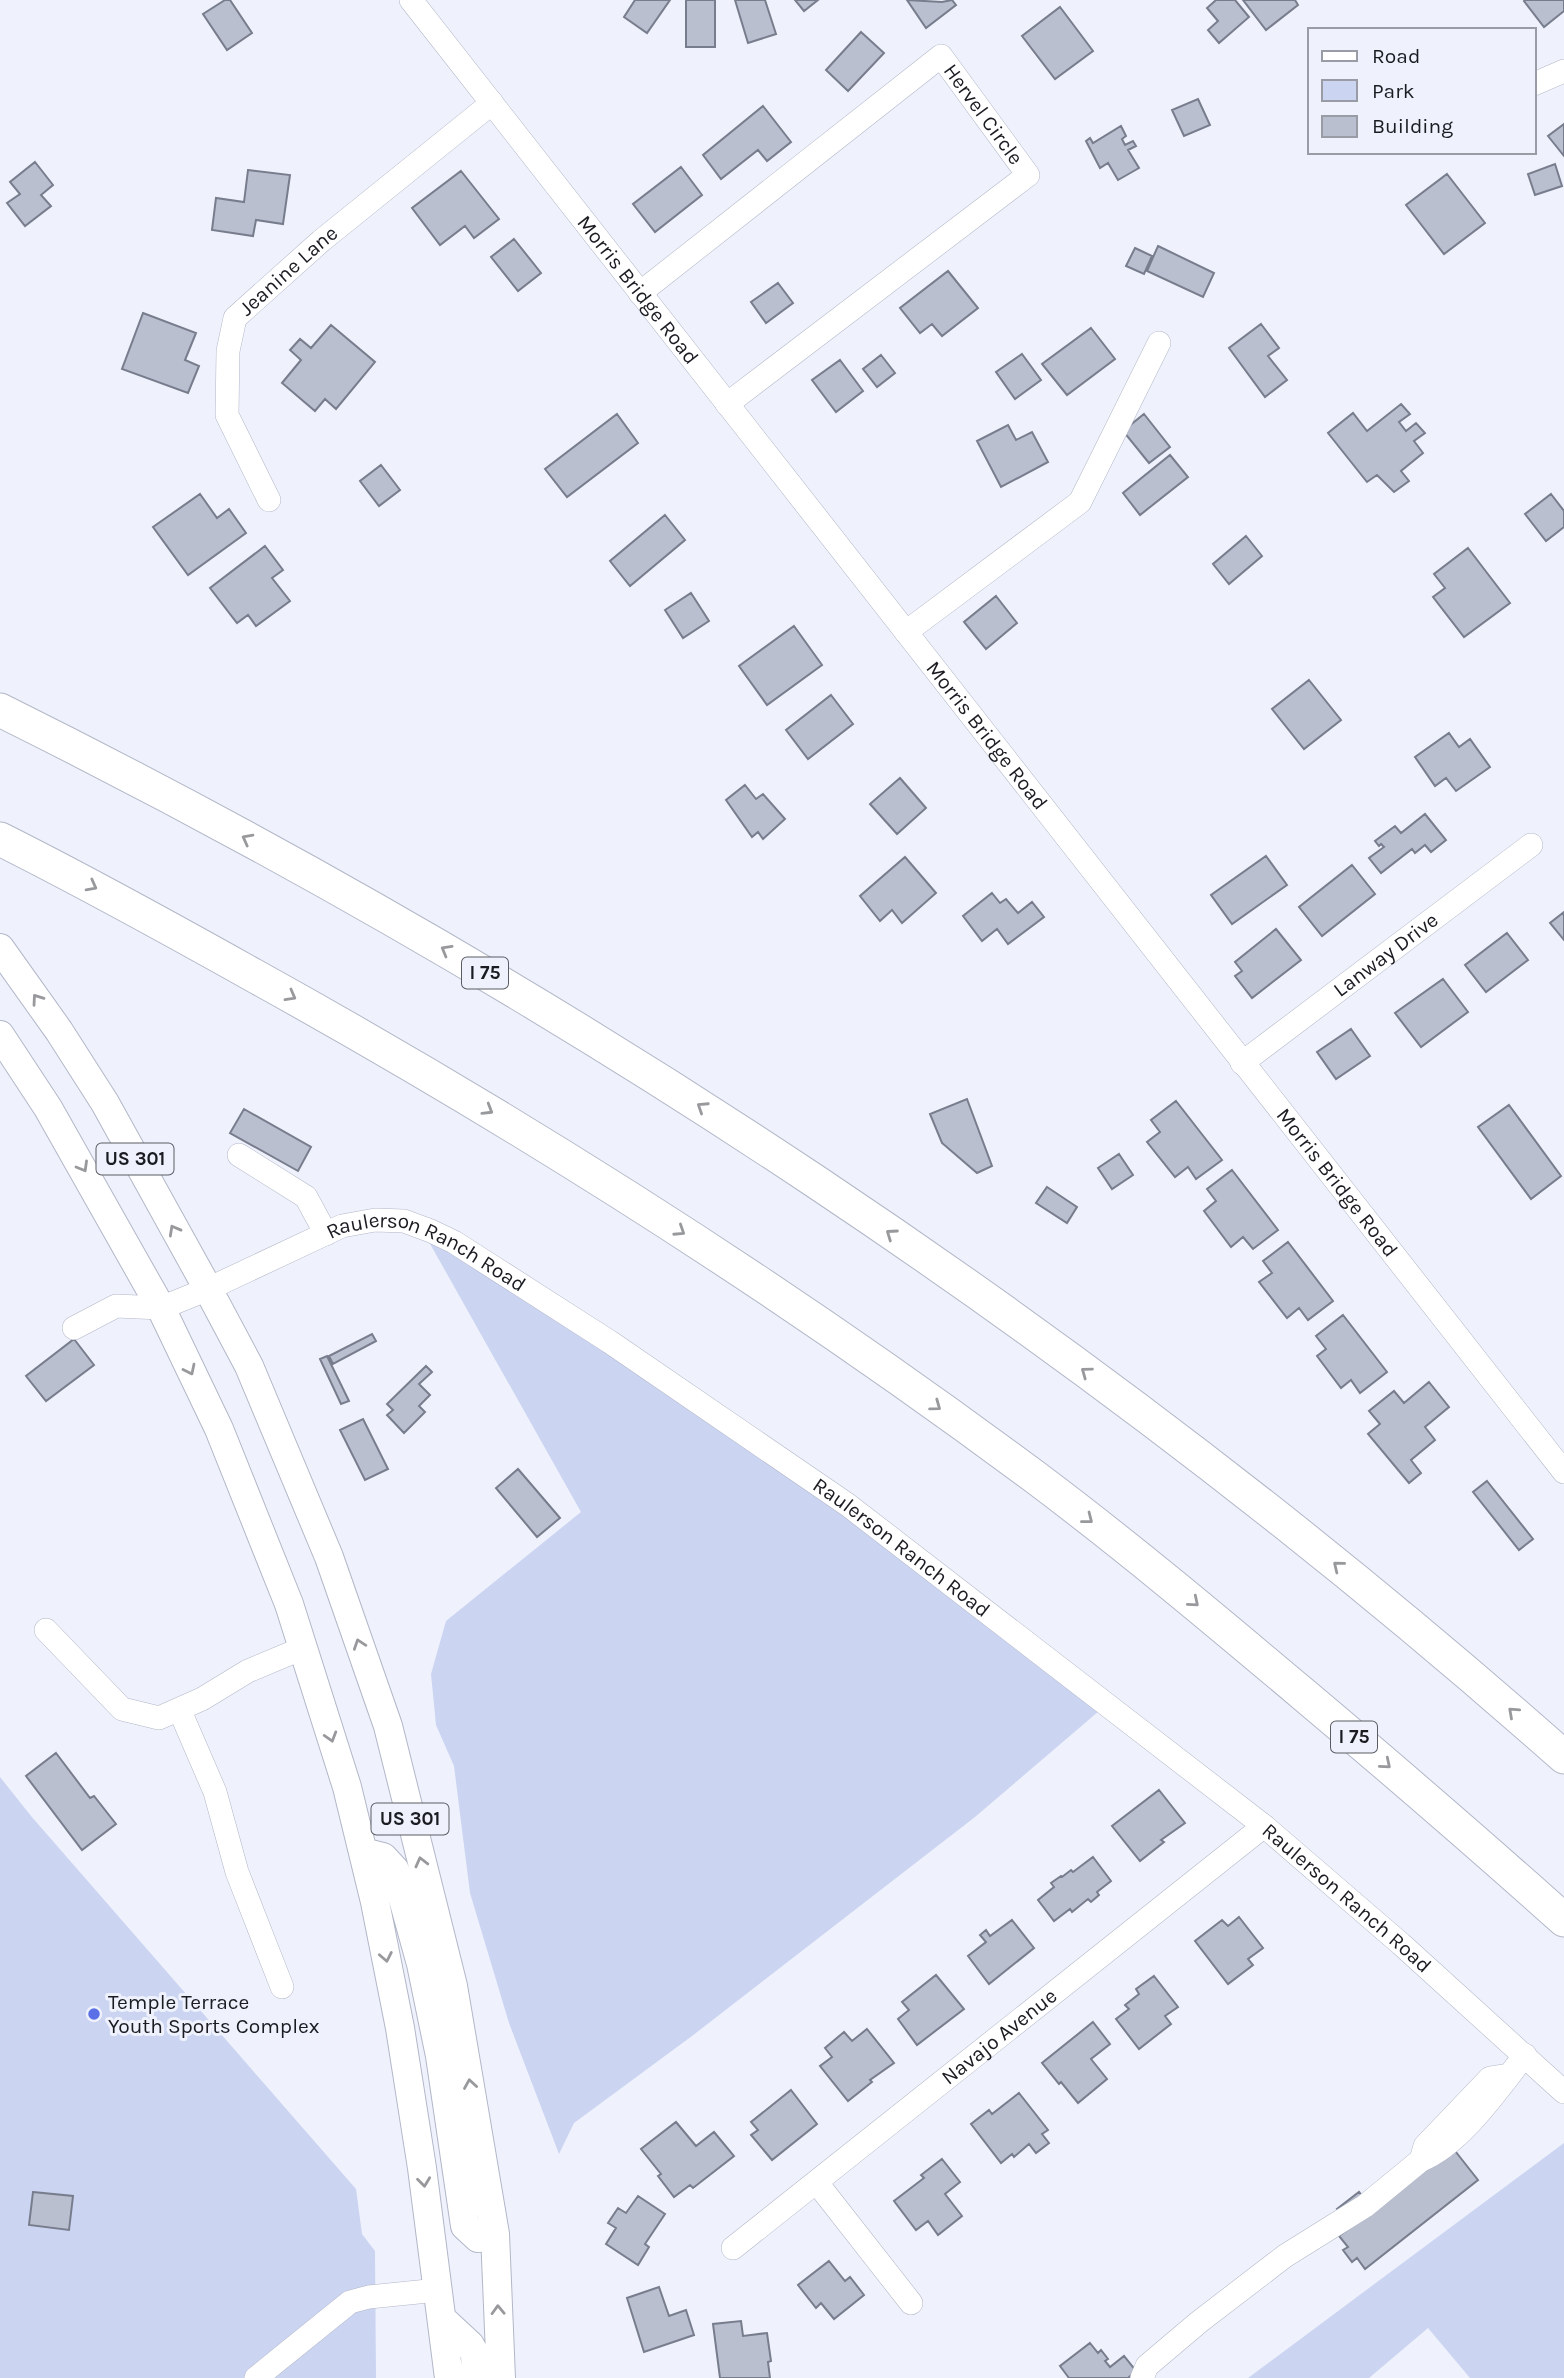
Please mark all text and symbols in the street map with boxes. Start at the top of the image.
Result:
legend [1308,28,1536,154]
text: Road [1372,44,1420,68]
street label: Hervel Circle [939,59,1028,169]
text: Park [1372,79,1415,103]
text: Building [1372,114,1453,138]
street label: Morris Bridge Road [572,211,704,369]
street label: Jeanine Lane [234,221,342,320]
street label: Morris Bridge Road [921,656,1053,814]
one-way arrow [242,834,254,847]
one-way arrow [85,877,97,891]
street label: Lanway Drive [1329,907,1443,1002]
one-way arrow [440,945,453,958]
road number: I 75 [462,958,508,988]
one-way arrow [284,988,296,1001]
one-way arrow [33,994,45,1007]
one-way arrow [480,1101,493,1114]
one-way arrow [697,1103,710,1116]
street label: Morris Bridge Road [1272,1103,1403,1262]
road number: US 301 [96,1144,174,1175]
one-way arrow [75,1159,88,1172]
street label: Raulerson Ranch Road [322,1207,530,1297]
one-way arrow [673,1222,686,1235]
one-way arrow [169,1224,183,1237]
one-way arrow [886,1230,899,1242]
one-way arrow [182,1362,196,1375]
one-way arrow [1081,1368,1094,1381]
one-way arrow [928,1398,941,1410]
street label: Raulerson Ranch Road [808,1473,995,1622]
one-way arrow [1080,1510,1092,1523]
one-way arrow [1333,1562,1346,1575]
one-way arrow [1185,1594,1198,1606]
one-way arrow [353,1638,367,1650]
one-way arrow [1508,1708,1521,1720]
road number: I 75 [1331,1722,1377,1752]
one-way arrow [323,1730,338,1742]
one-way arrow [1378,1756,1391,1768]
road number: US 301 [372,1803,448,1834]
street label: Raulerson Ranch Road [1258,1818,1436,1978]
one-way arrow [415,1857,429,1869]
one-way arrow [377,1951,392,1963]
street label: Navajo Avenue [937,1983,1062,2090]
place label: Temple Terrace Youth Sports Complex [108,1990,320,2038]
marker: Temple Terrace Youth Sports Complex [86,2006,102,2022]
one-way arrow [463,2079,478,2090]
one-way arrow [417,2176,432,2187]
one-way arrow [490,2304,505,2315]

